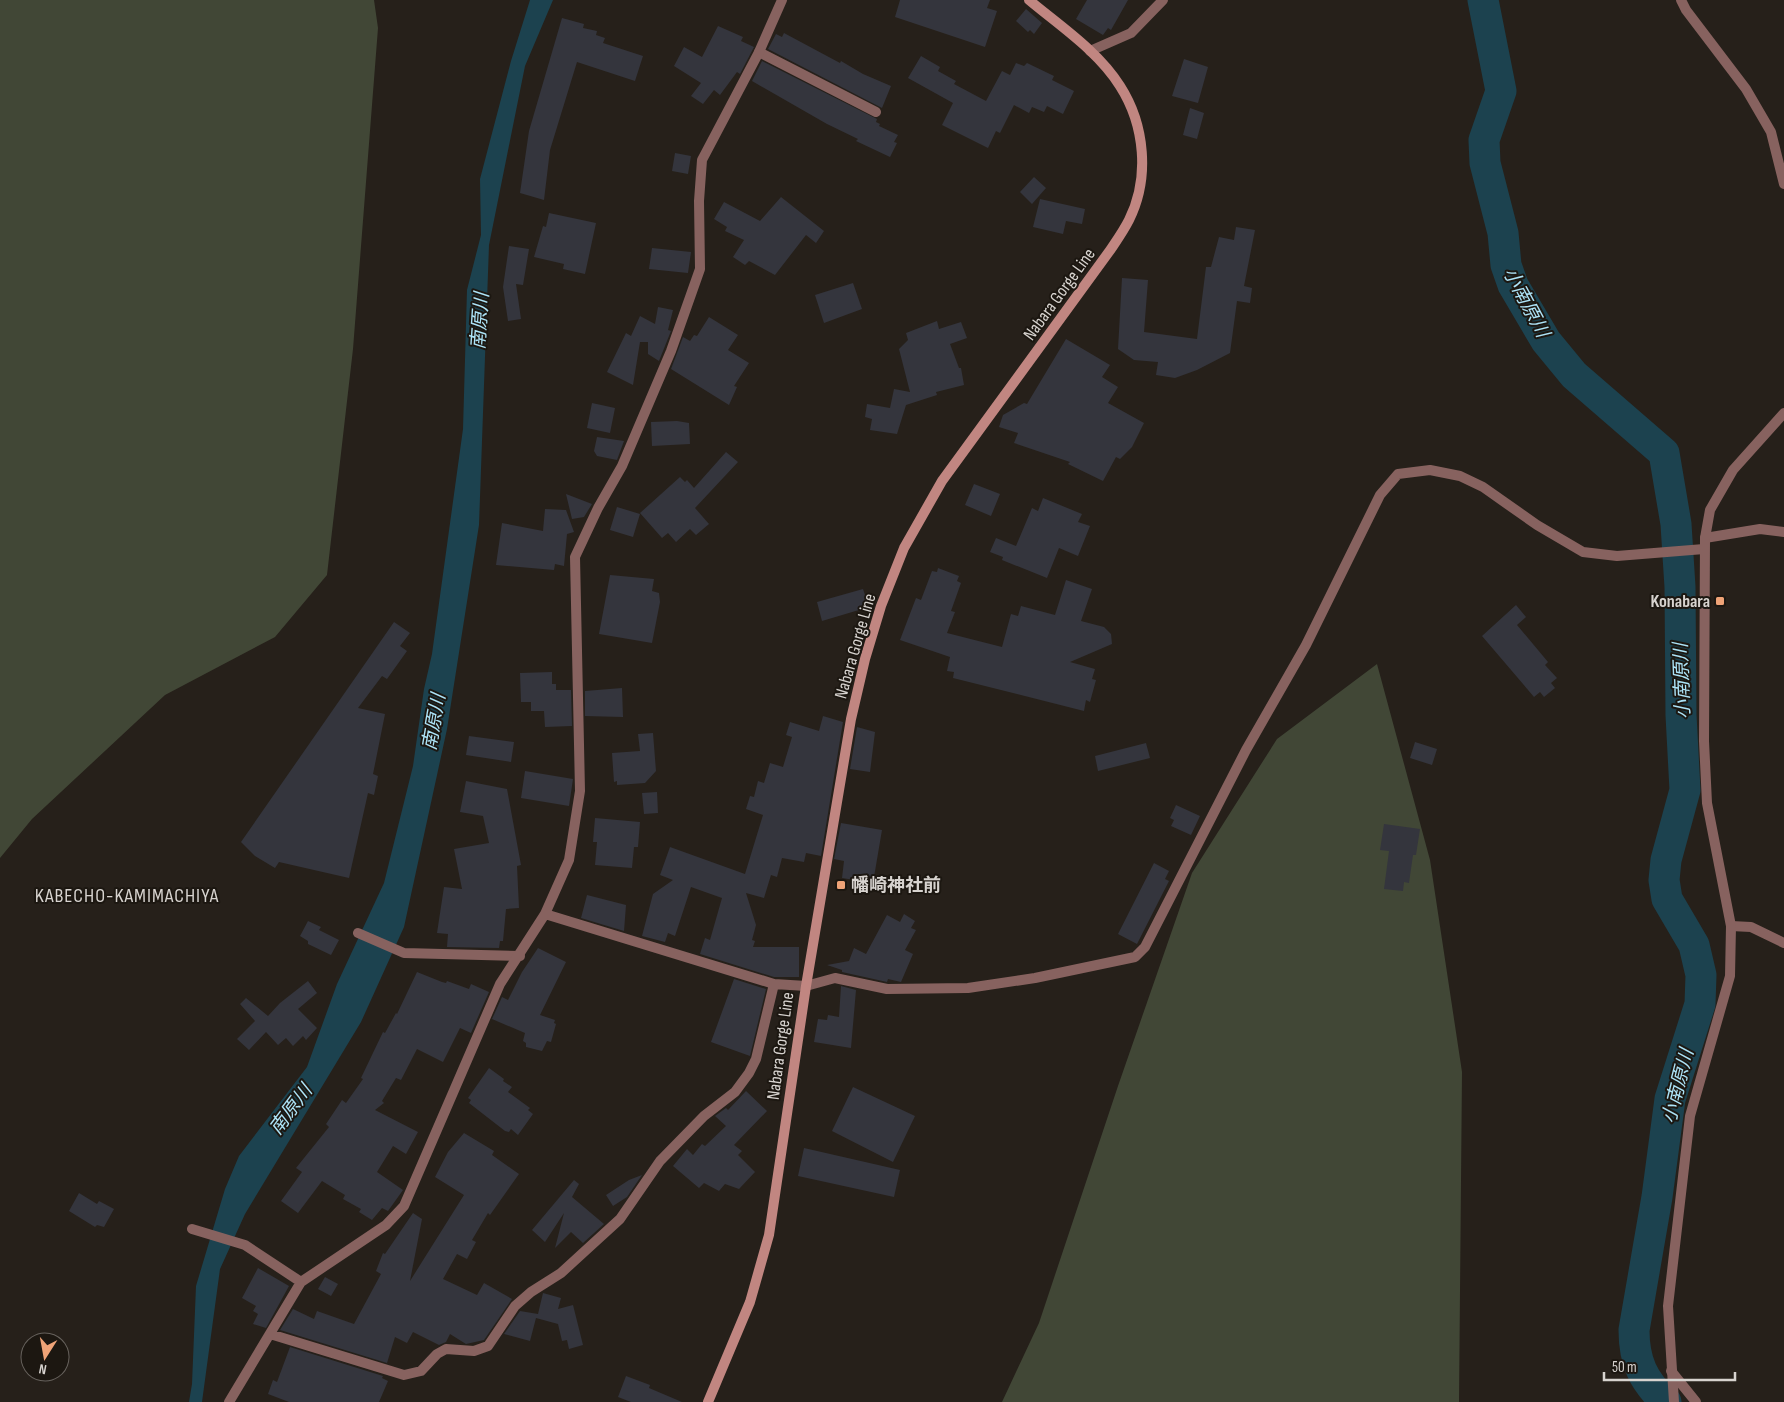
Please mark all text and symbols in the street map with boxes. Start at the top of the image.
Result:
street label: Nabara Gorge Line [1019,244,1100,344]
water label: 小南原川 [1498,264,1555,343]
water label: 南原川 [467,290,494,350]
street label: Nabara Gorge Line [830,591,881,701]
place label: Konabara [1650,591,1710,612]
marker: Konabara [1714,595,1726,607]
water label: 小南原川 [1670,641,1695,719]
water label: 南原川 [418,690,451,752]
place label: 幡崎神社前 [851,875,941,896]
marker: 幡崎神社前 [835,879,847,891]
district label: KABECHO-KAMIMACHIYA [35,884,219,908]
street label: Nabara Gorge Line [763,991,798,1101]
water label: 小南原川 [1658,1045,1699,1126]
water label: 南原川 [265,1079,319,1140]
north arrow [20,1332,70,1382]
scale bar [1604,1350,1735,1382]
text: 50 m [1612,1358,1637,1377]
text: N [37,1360,48,1378]

